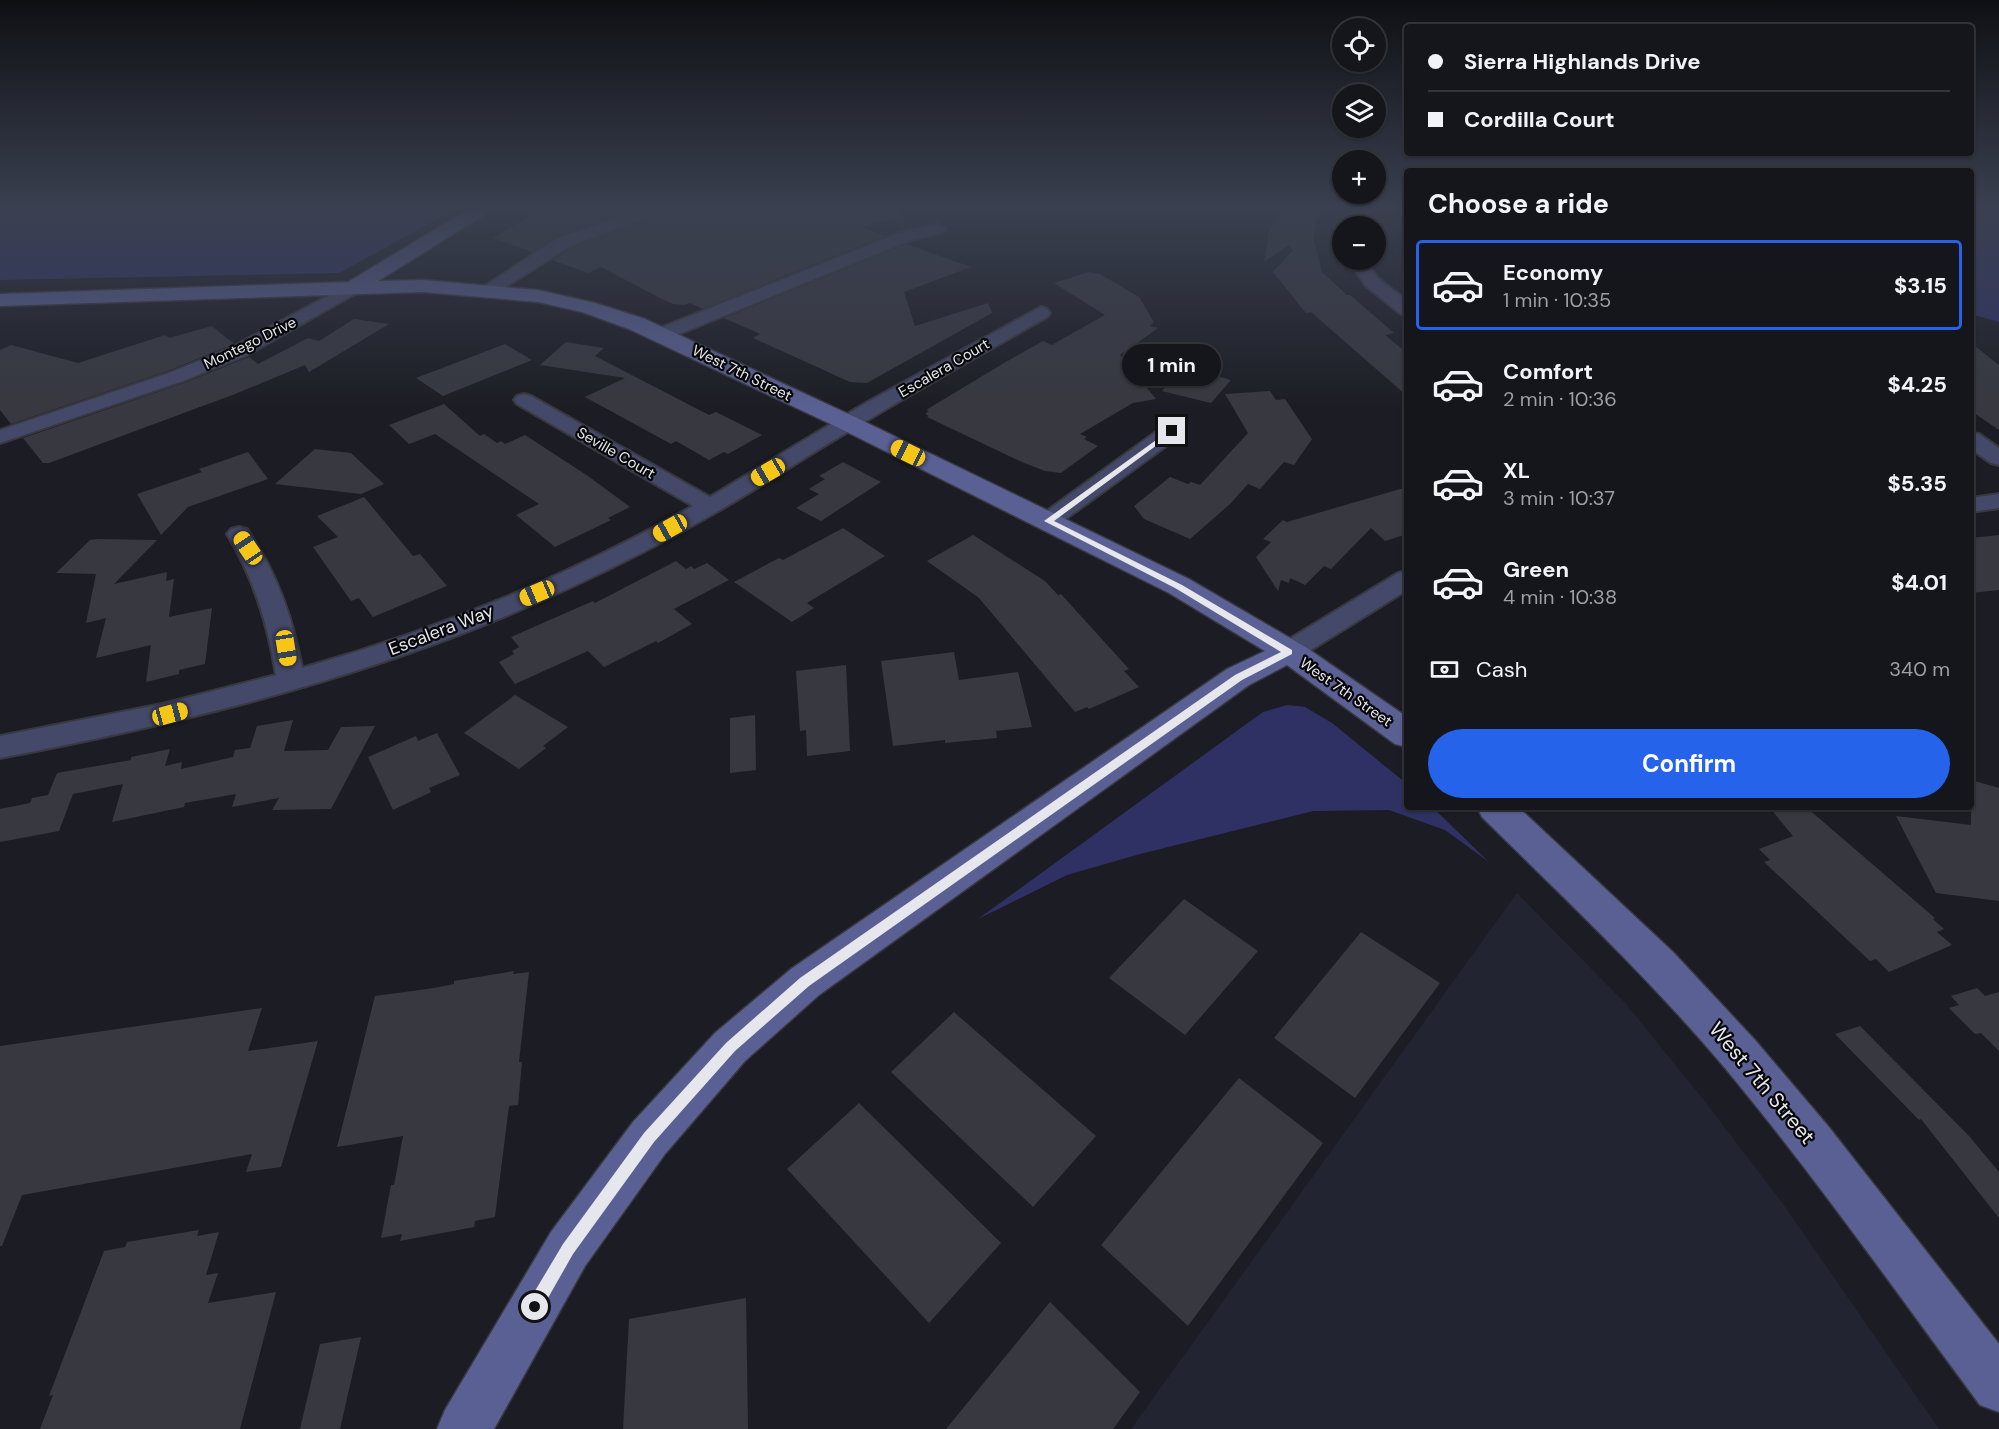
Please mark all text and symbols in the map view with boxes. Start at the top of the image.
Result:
map controls [1332,18,1386,270]
button: locate [1332,18,1386,72]
text: Sierra Highlands Drive [1464,47,1700,76]
button: layers [1332,84,1386,138]
text: Cordilla Court [1464,105,1614,134]
button: + [1332,150,1386,204]
text: Choose a ride [1428,186,1609,221]
button: − [1332,216,1386,270]
icon: car [1431,258,1485,312]
text: Economy [1503,258,1603,287]
text: $3.15 [1894,271,1947,300]
text: 1 min · 10:35 [1503,287,1611,313]
street label: Montego Drive [200,312,300,374]
street label: Escalera Court [895,334,993,402]
street label: West 7th Street [689,340,795,406]
callout: 1 min [1122,344,1222,386]
text: 1 min [1147,352,1196,378]
icon: car [1431,357,1485,411]
text: Comfort [1503,357,1593,386]
text: $4.25 [1887,370,1947,399]
text: 2 min · 10:36 [1503,386,1617,412]
route end [1158,417,1185,444]
street label: Seville Court [573,423,659,484]
car [888,437,928,469]
car [748,455,788,489]
icon: car [1431,456,1485,510]
text: XL [1503,456,1530,485]
text: $5.35 [1888,469,1947,498]
text: 3 min · 10:37 [1503,485,1615,511]
car [650,511,690,545]
car [230,528,266,568]
icon: car [1431,555,1485,609]
text: Green [1503,555,1569,584]
text: $4.01 [1891,568,1947,597]
car [517,578,557,608]
text: 4 min · 10:38 [1503,584,1617,610]
street label: Escalera Way [385,599,497,661]
car [274,629,298,667]
street label: West 7th Street [1296,653,1396,731]
icon: cash [1428,653,1461,686]
text: Cash [1476,655,1527,684]
text: 340 m [1889,656,1950,682]
car [150,701,190,727]
button: Confirm [1428,729,1950,798]
street label: West 7th Street [1703,1016,1821,1150]
route start [521,1293,548,1320]

